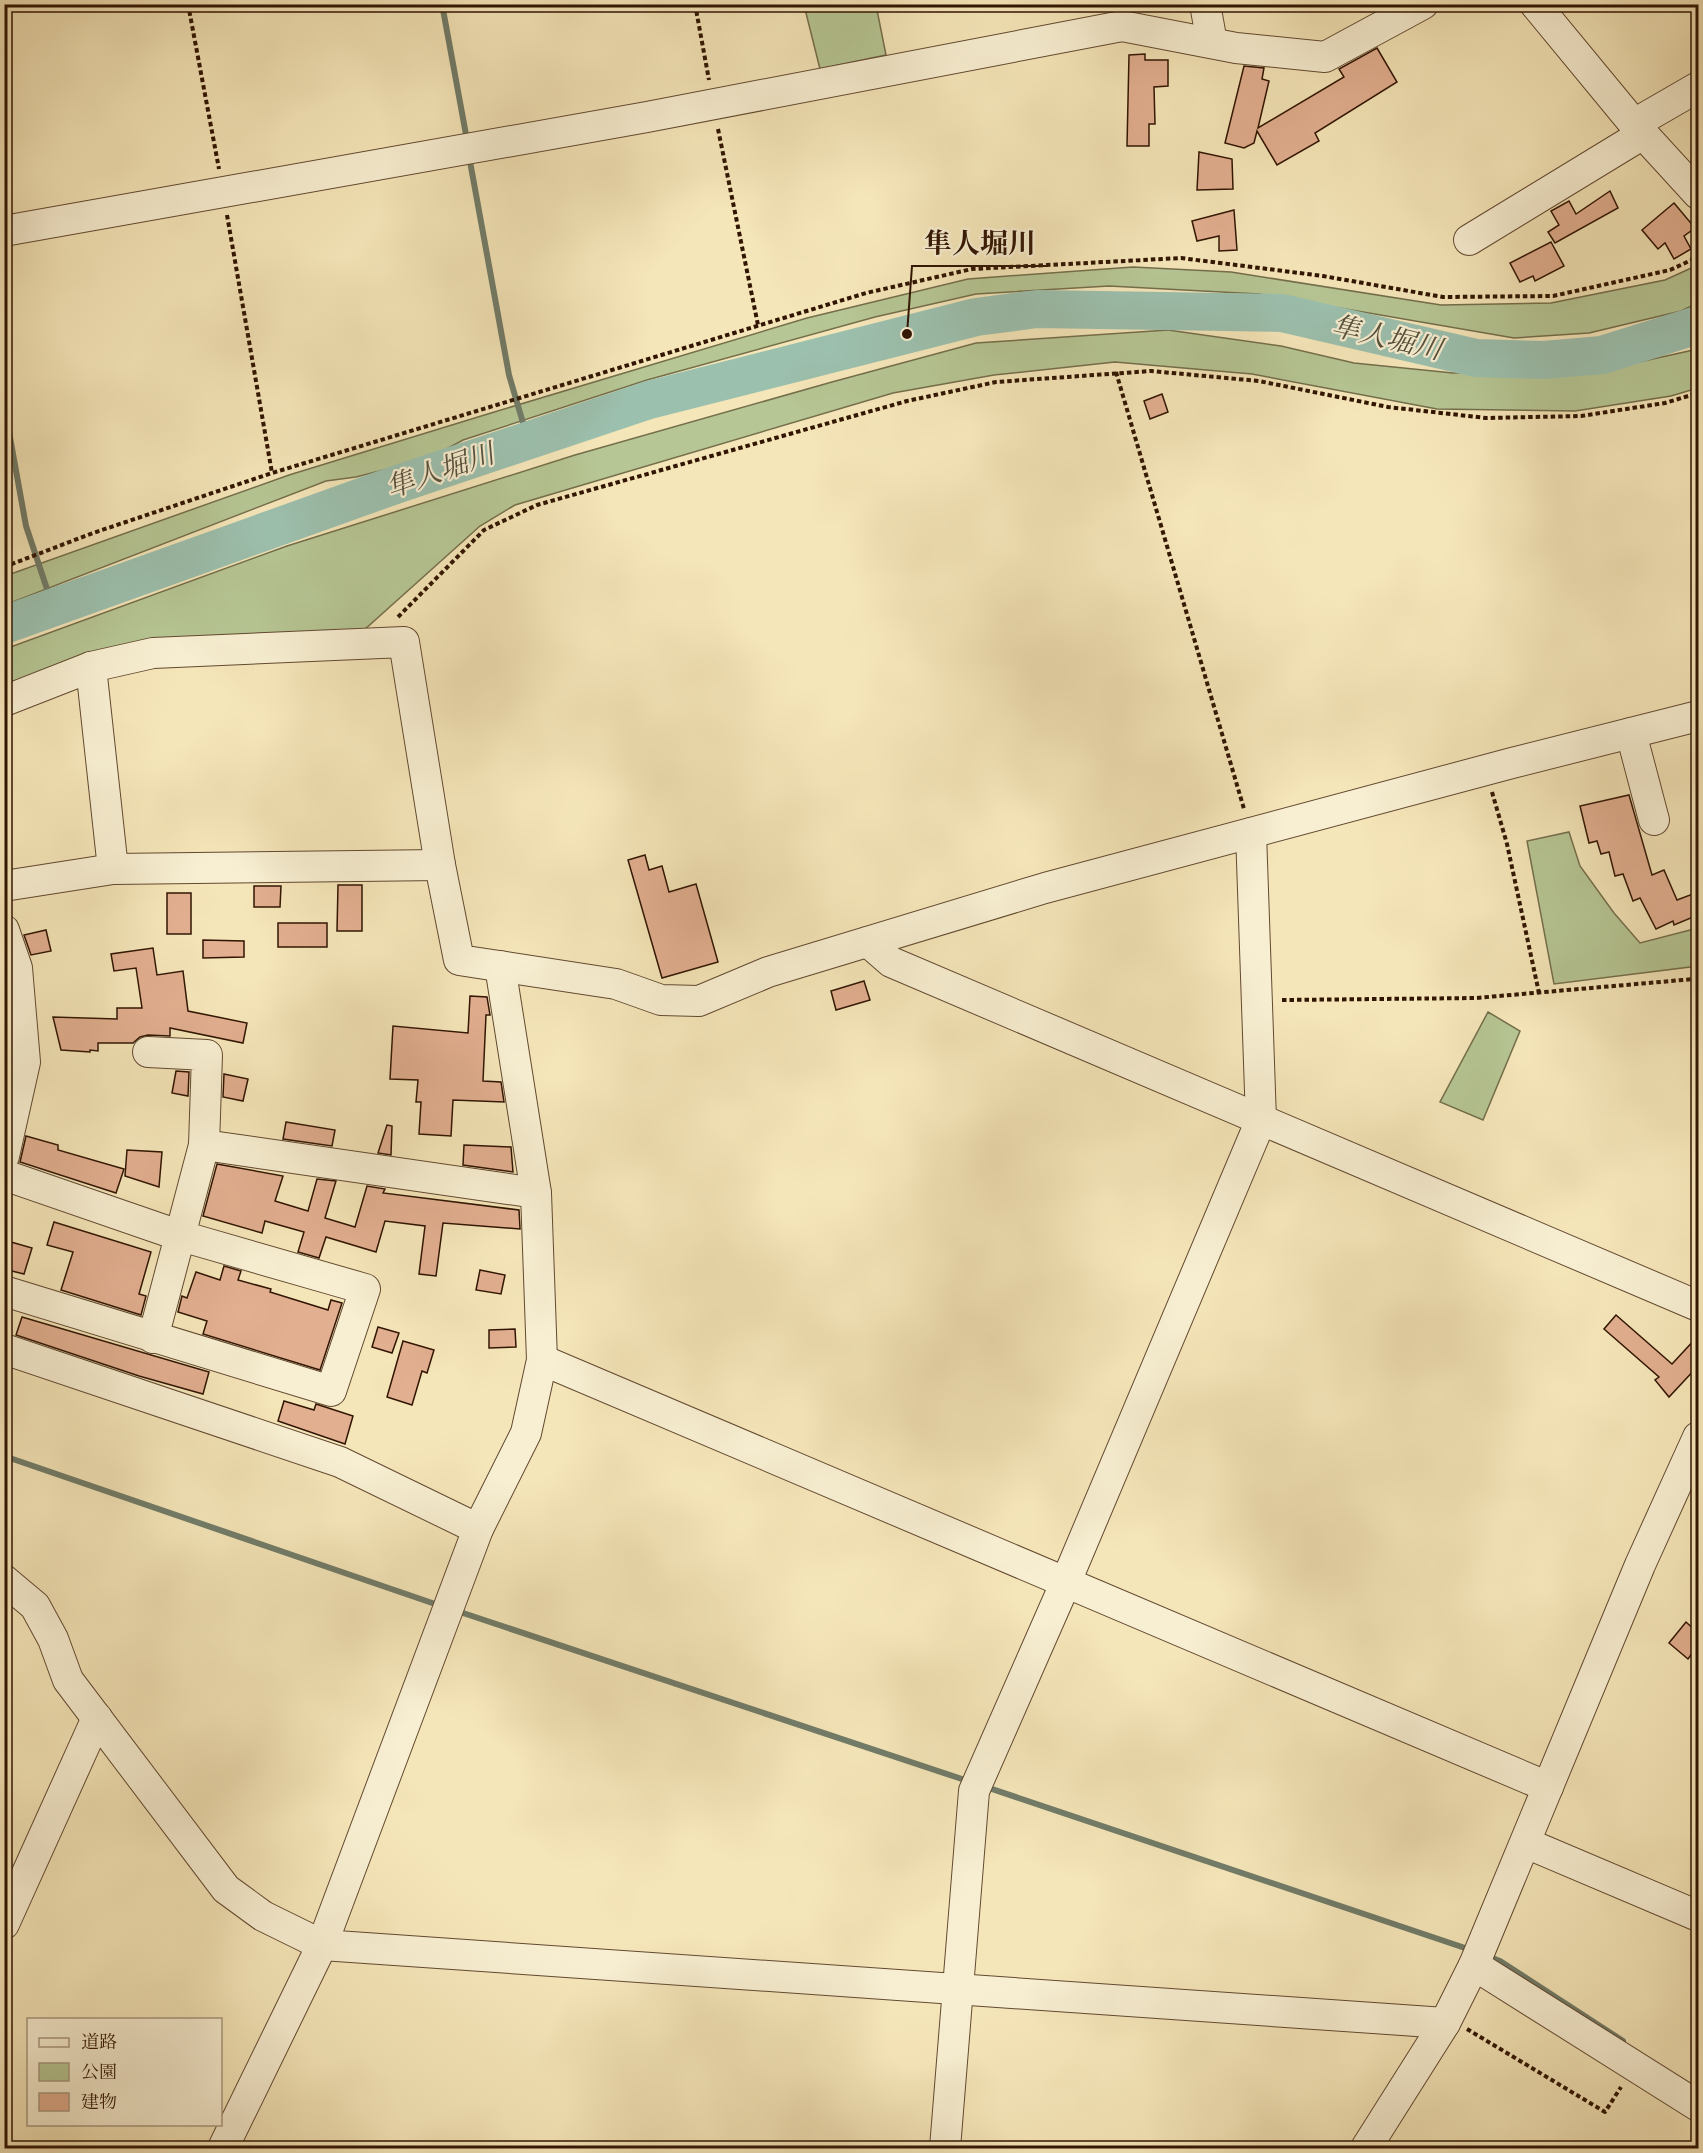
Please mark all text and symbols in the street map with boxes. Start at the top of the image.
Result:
callout: 隼人堀川 [912,220,1048,266]
text: 隼人堀川 [924,225,1036,261]
water label: 隼人堀川 [1328,307,1449,368]
water label: 隼人堀川 [381,434,502,505]
legend [27,2018,222,2126]
text: 道路 [81,2030,117,2053]
text: 公園 [81,2060,117,2083]
text: 建物 [81,2090,117,2113]

